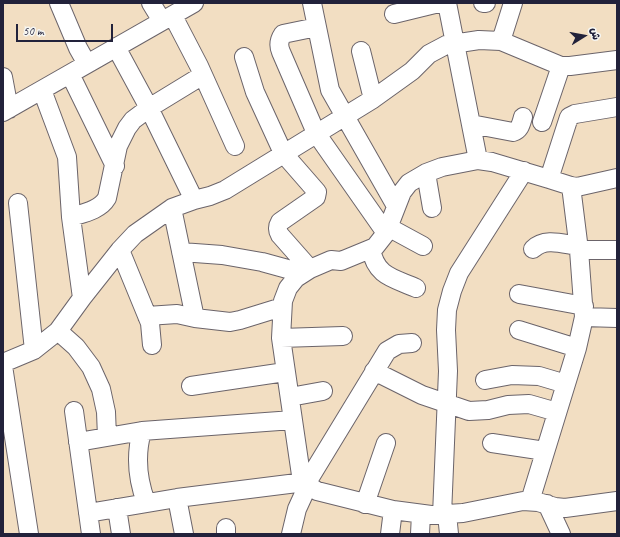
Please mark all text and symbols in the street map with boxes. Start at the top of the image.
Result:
scale bar [18,16,115,42]
north arrow [564,16,604,56]
text: 50 m [23,23,43,39]
text: ش [588,26,604,41]

